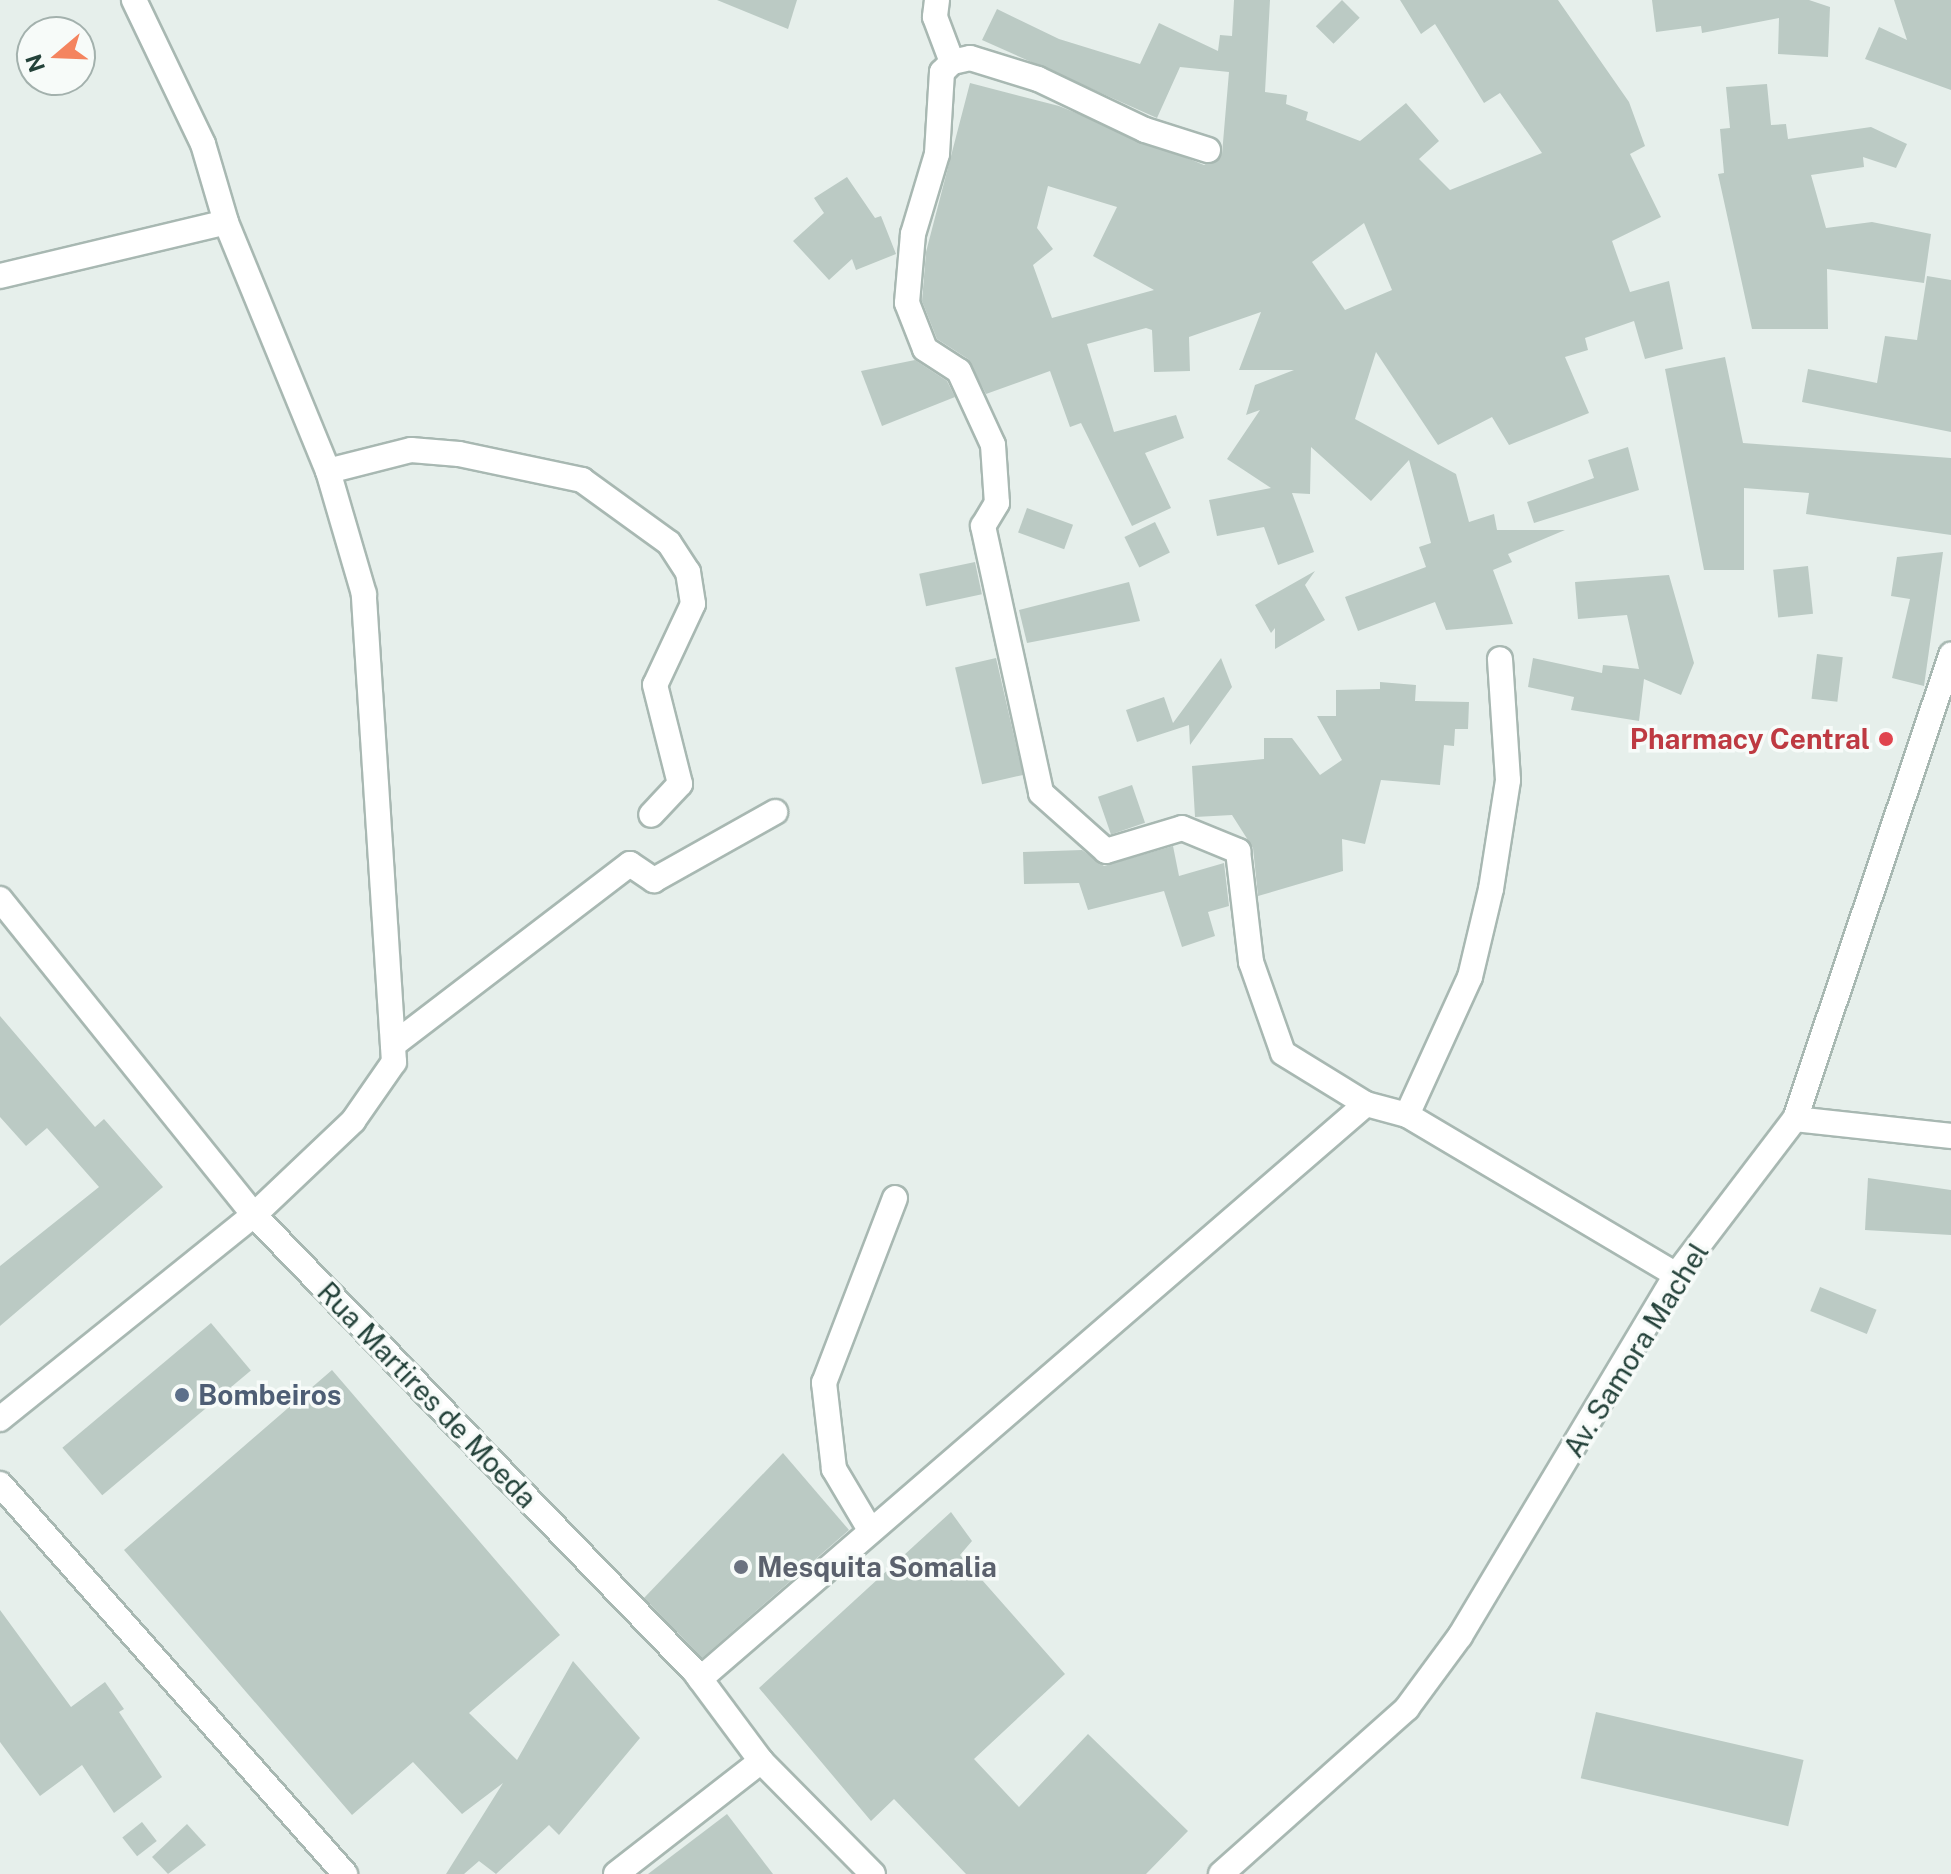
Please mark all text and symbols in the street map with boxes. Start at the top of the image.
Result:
north arrow [16,16,96,96]
text: N [20,51,50,76]
place label: Pharmacy Central [1630,722,1870,756]
marker: Pharmacy Central [1877,730,1895,748]
street label: Av. Samora Machel [1556,1237,1716,1463]
street label: Rua Martires de Moeda [310,1275,544,1515]
place label: Bombeiros [198,1378,342,1412]
marker: Bombeiros [173,1386,191,1404]
place label: Mesquita Somalia [757,1550,997,1584]
marker: Mesquita Somalia [732,1558,750,1576]

